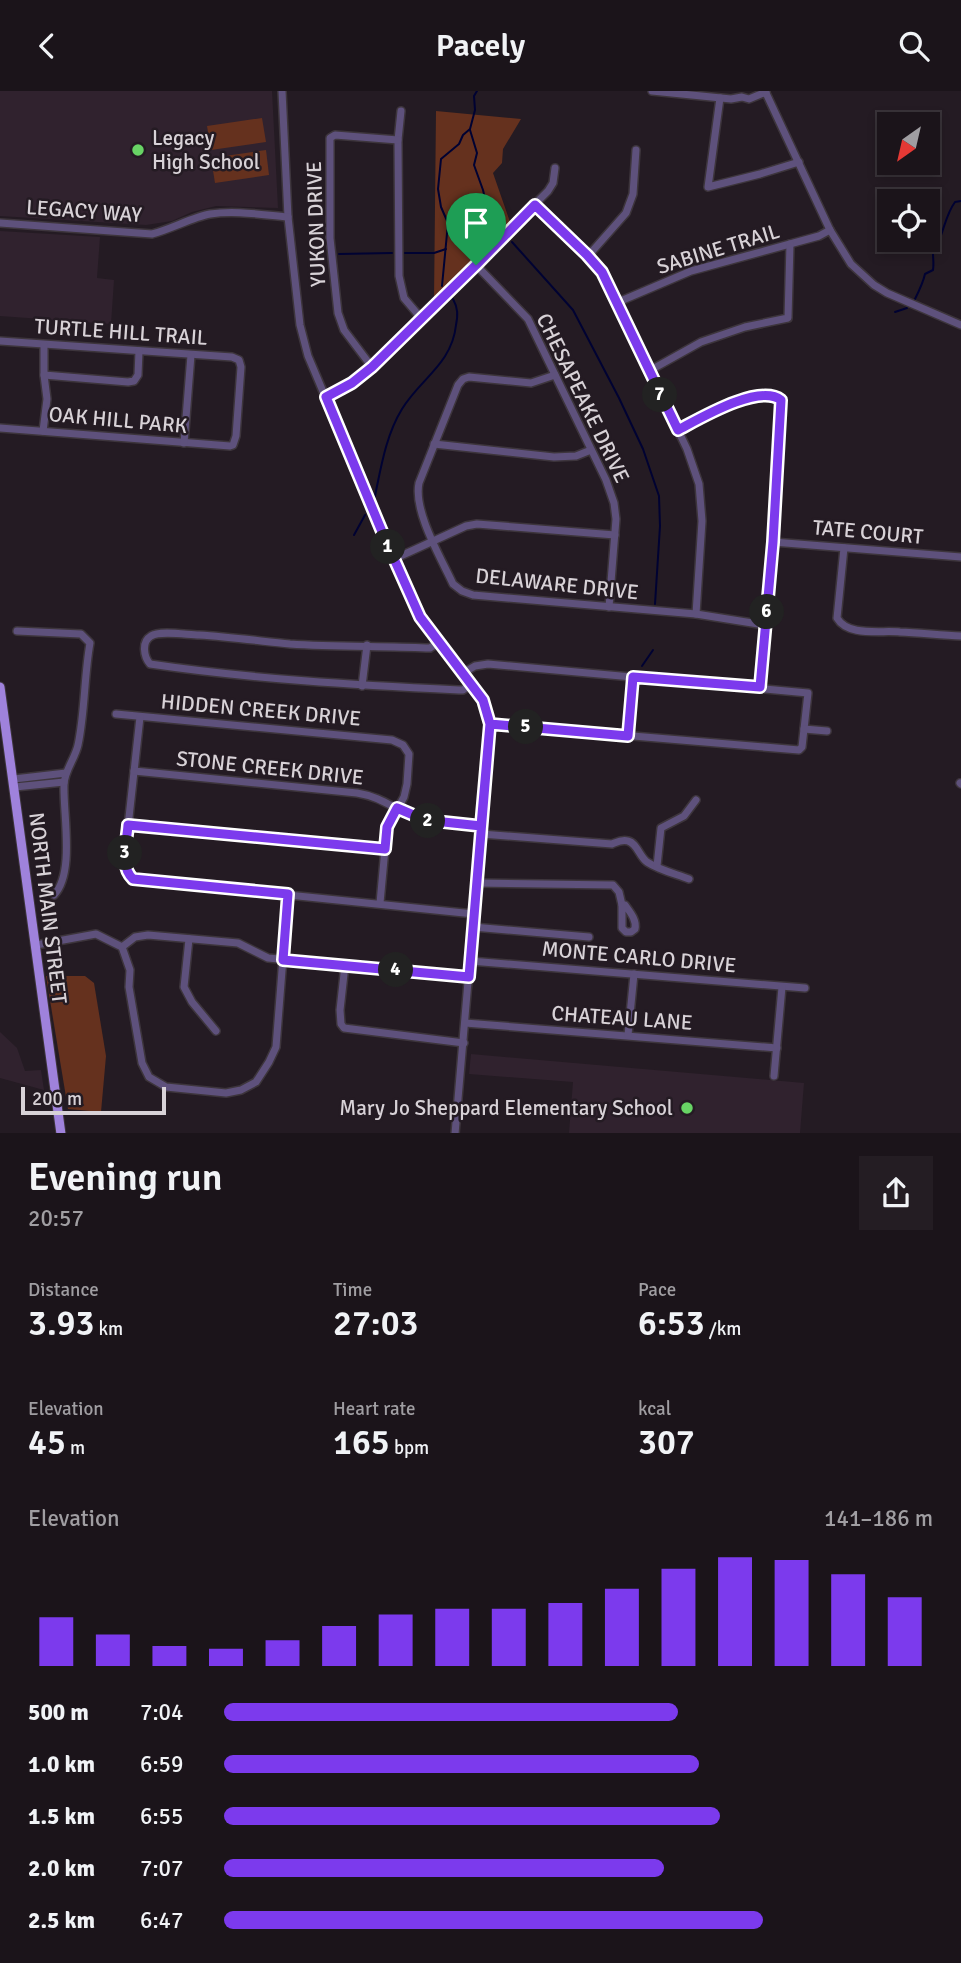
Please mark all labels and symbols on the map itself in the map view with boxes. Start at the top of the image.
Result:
north arrow [877,112,940,175]
place label: Legacy High School [152,125,260,175]
marker: Legacy High School [130,142,146,158]
street label: YUKON DRIVE [301,161,331,287]
pin [446,193,506,265]
street label: LEGACY WAY [25,194,143,228]
street label: SABINE TRAIL [654,218,783,280]
street label: CHESAPEAKE DRIVE [531,309,635,487]
street label: TURTLE HILL TRAIL [34,313,209,351]
pin: 7 [642,377,678,413]
street label: OAK HILL PARK [48,401,189,439]
street label: TATE COURT [812,514,925,550]
pin: 1 [370,529,406,565]
street label: DELAWARE DRIVE [474,562,640,606]
pin: 6 [750,595,784,629]
street label: HIDDEN CREEK DRIVE [160,688,362,732]
pin: 5 [508,709,544,745]
street label: STONE CREEK DRIVE [175,745,365,791]
pin: 2 [410,803,446,839]
street label: NORTH MAIN STREET [23,811,73,1006]
pin: 3 [108,835,142,871]
street label: MONTE CARLO DRIVE [541,936,737,978]
pin: 4 [378,953,414,987]
street label: CHATEAU LANE [551,1000,693,1036]
scale bar [21,1085,166,1116]
place label: Mary Jo Sheppard Elementary School [339,1095,673,1121]
marker: Mary Jo Sheppard Elementary School [679,1100,695,1116]

